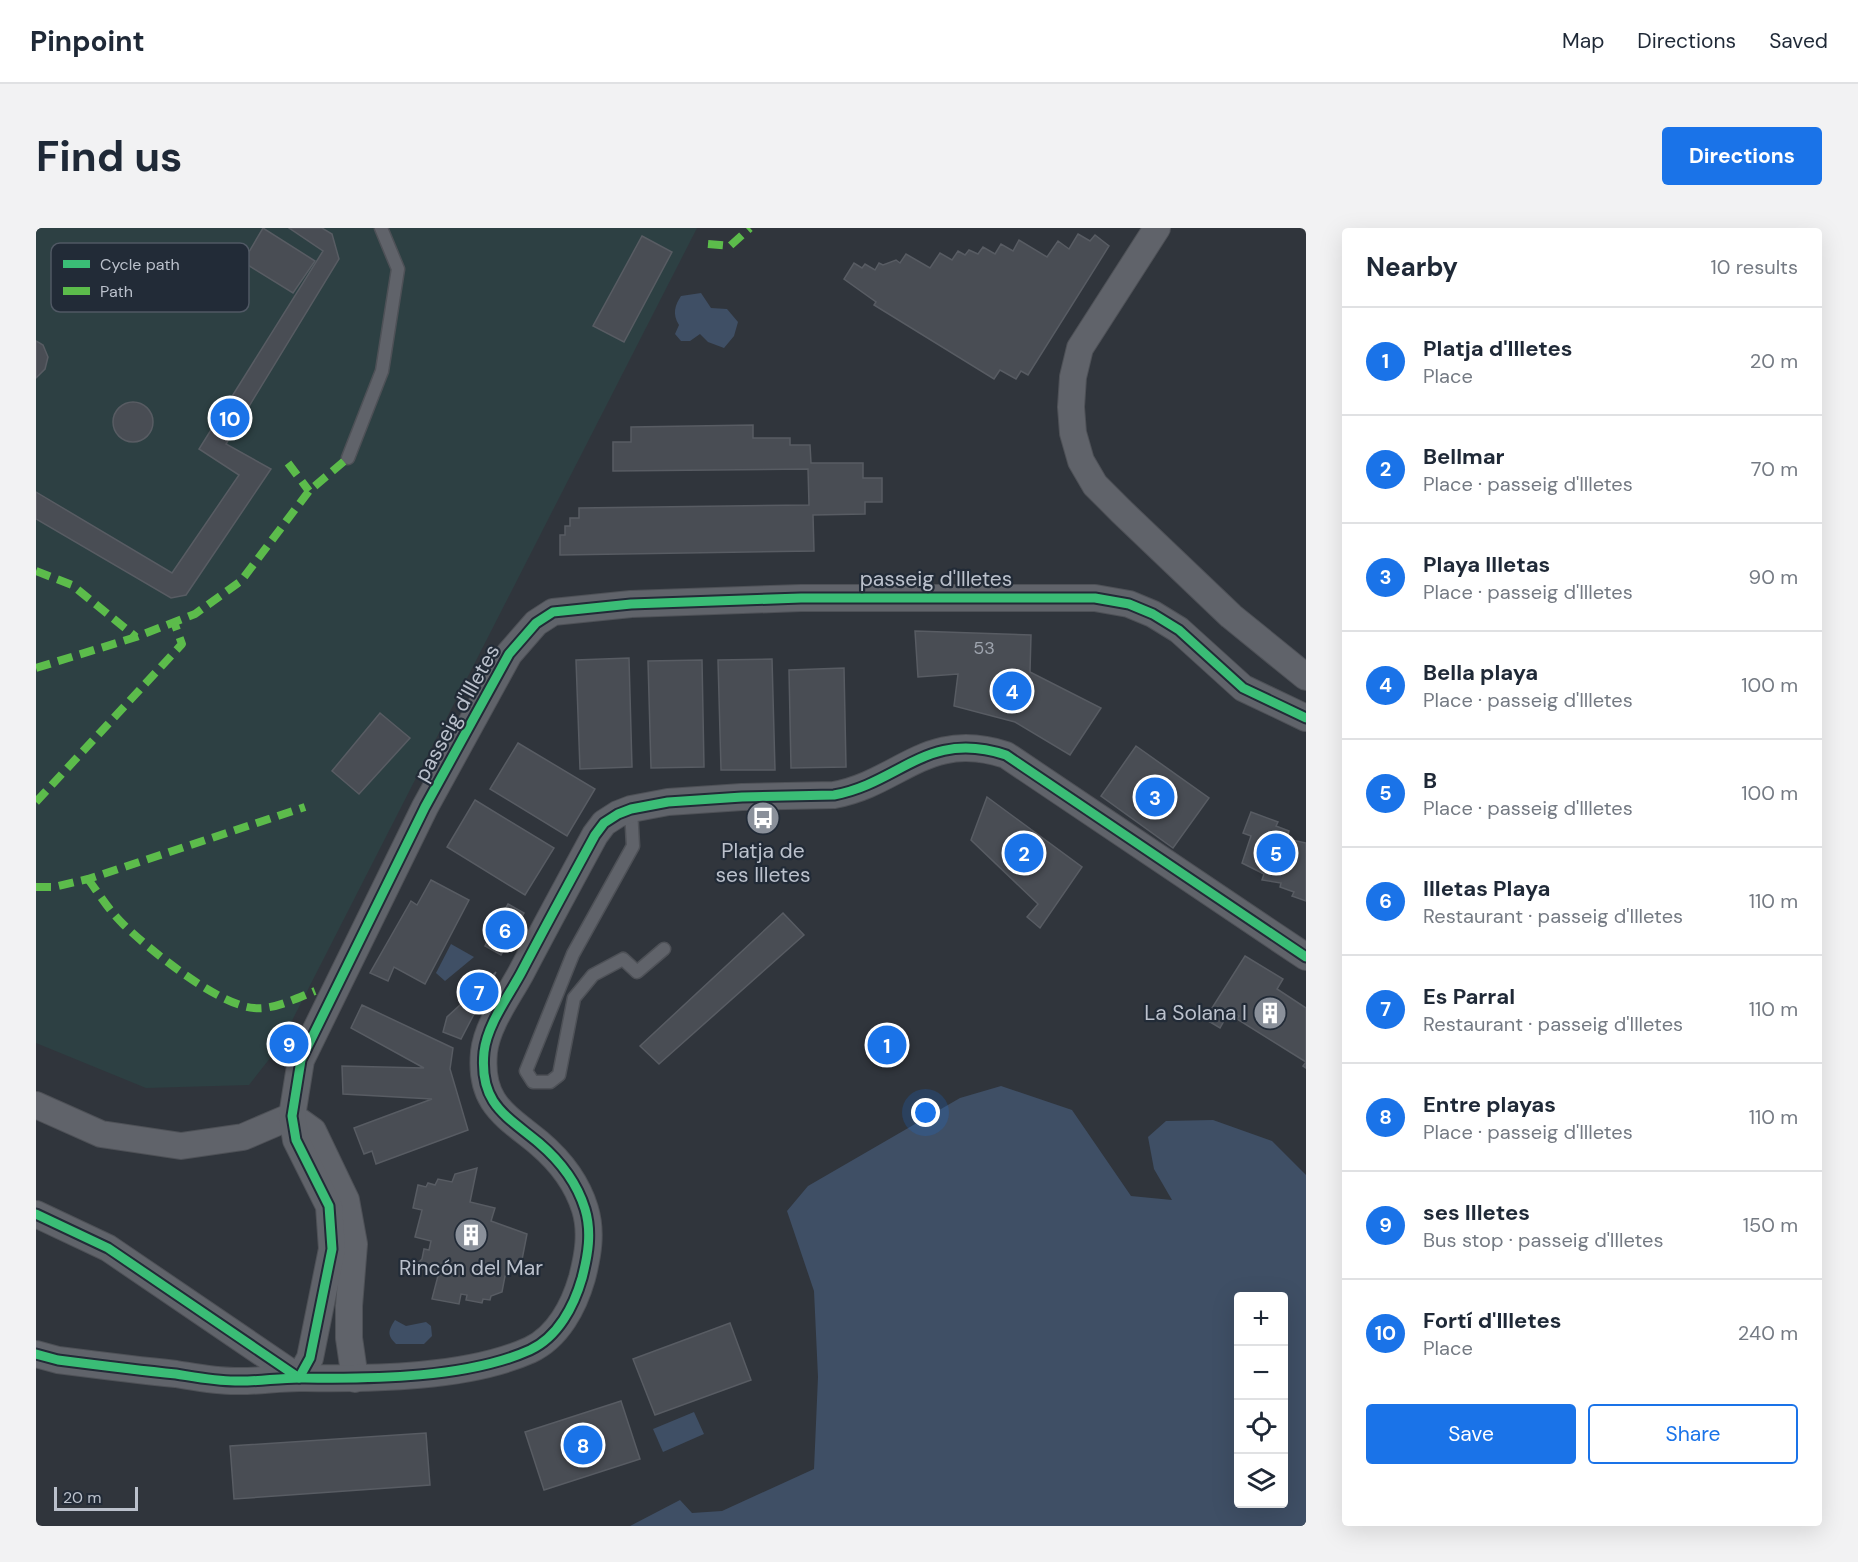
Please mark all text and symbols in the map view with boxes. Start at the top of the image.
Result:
text: Pinpoint [30,23,145,60]
text: Map [1562,27,1604,55]
text: Directions [1637,27,1736,55]
text: Saved [1769,27,1828,55]
button: Directions [1662,127,1822,185]
text: Find us [36,129,182,184]
legend [51,243,249,312]
text: Nearby [1366,250,1458,284]
text: Cycle path [100,254,180,275]
text: 10 results [1711,254,1798,280]
text: Path [100,281,133,302]
text: Platja d'Illetes [1423,334,1573,363]
text: 1 [1382,348,1389,374]
text: 20 m [1750,348,1798,374]
text: Place [1423,363,1473,389]
pin: 10 [210,396,250,441]
text: Bellmar [1423,442,1505,471]
text: 2 [1380,456,1391,482]
text: 70 m [1751,456,1798,482]
text: Place · passeig d'Illetes [1423,471,1633,497]
text: Playa Illetas [1423,550,1550,579]
text: 3 [1379,564,1392,590]
text: 90 m [1749,564,1798,590]
street label: passeig d'Illetes [860,565,1012,593]
text: Place · passeig d'Illetes [1423,579,1633,605]
house number: 53 [973,636,995,660]
street label: passeig d'Illetes [408,639,506,787]
text: Bella playa [1423,658,1538,687]
pin: 4 [992,668,1032,714]
text: 4 [1379,672,1392,698]
text: 100 m [1741,672,1798,698]
text: Place · passeig d'Illetes [1423,687,1633,713]
text: B [1423,766,1437,795]
pin: 3 [1136,774,1174,820]
text: 5 [1379,780,1392,806]
text: 100 m [1741,780,1798,806]
text: Place · passeig d'Illetes [1423,795,1633,821]
bus stop icon: Platja de ses Illetes [745,800,781,836]
pin: 2 [1004,830,1044,876]
pin: 5 [1256,830,1296,876]
place label: Platja de ses Illetes [716,837,810,889]
text: Illetas Playa [1423,874,1550,903]
text: 6 [1379,888,1392,914]
text: 110 m [1749,888,1798,914]
text: Restaurant · passeig d'Illetes [1423,903,1683,929]
pin: 6 [486,908,524,952]
pin: 7 [460,970,498,1014]
text: Es Parral [1423,982,1515,1011]
building icon: La Solana I [1252,995,1288,1031]
text: 7 [1380,996,1391,1022]
text: 110 m [1749,996,1798,1022]
place label: La Solana I [1144,999,1247,1027]
text: Restaurant · passeig d'Illetes [1423,1011,1683,1037]
pin: 9 [270,1022,308,1066]
pin: 1 [868,1022,906,1068]
text: Entre playas [1423,1090,1556,1119]
your location [911,1098,940,1127]
text: 8 [1379,1104,1392,1130]
text: 110 m [1749,1104,1798,1130]
text: Place · passeig d'Illetes [1423,1119,1633,1145]
text: ses Illetes [1423,1198,1530,1227]
text: 9 [1379,1212,1392,1238]
text: 150 m [1743,1212,1798,1238]
building icon: Rincón del Mar [453,1217,489,1253]
text: Bus stop · passeig d'Illetes [1423,1227,1663,1253]
place label: Rincón del Mar [399,1254,543,1282]
map controls [1234,1292,1288,1508]
button: + [1234,1292,1288,1346]
text: Fortí d'Illetes [1423,1306,1561,1335]
text: 10 [1375,1320,1396,1346]
text: 240 m [1738,1320,1798,1346]
text: Place [1423,1335,1473,1361]
button: − [1234,1346,1288,1400]
button: locate [1234,1400,1288,1454]
button: Save [1366,1404,1576,1464]
button: Share [1588,1404,1798,1464]
pin: 8 [564,1422,602,1468]
button: layers [1234,1454,1288,1508]
scale bar [54,1484,138,1512]
text: 20 m [63,1487,102,1508]

